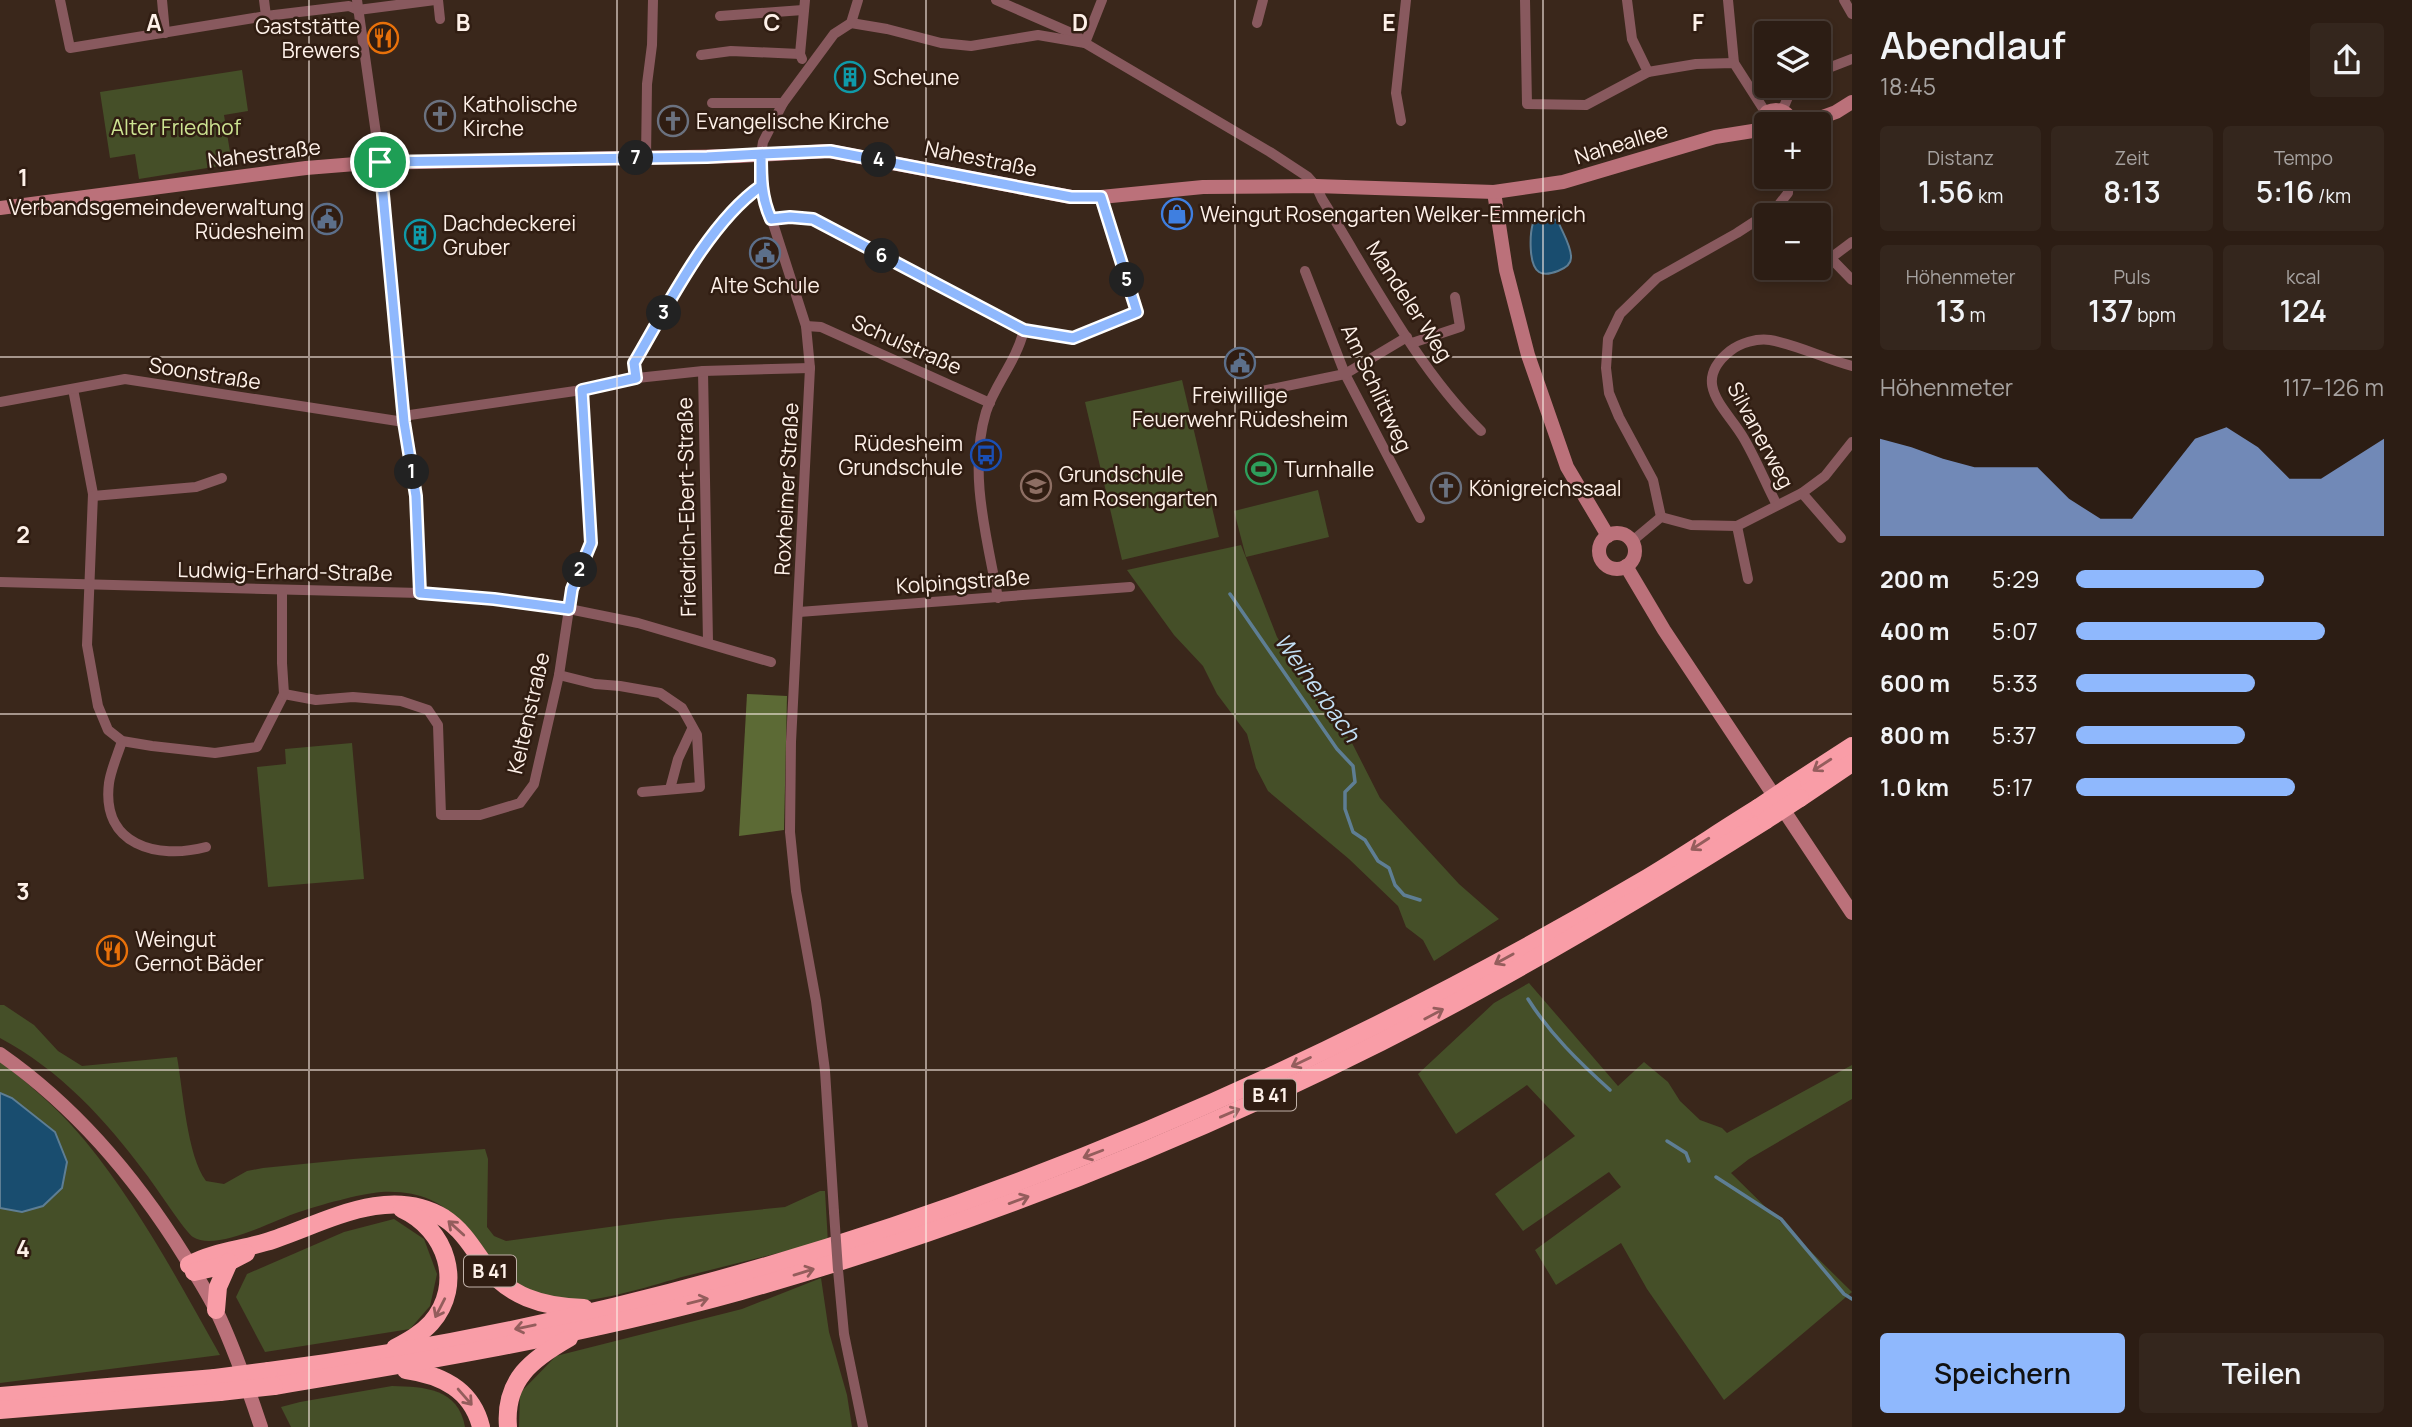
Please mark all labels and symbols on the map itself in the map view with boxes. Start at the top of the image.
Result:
text: A [146,6,162,38]
text: B [456,6,470,38]
text: C [764,6,781,38]
text: D [1072,6,1088,38]
text: E [1382,6,1396,38]
text: F [1692,6,1704,38]
place label: Gaststätte Brewers [255,12,360,64]
restaurant icon: Gaststätte Brewers [366,21,400,55]
building icon: Scheune [833,60,867,94]
place label: Scheune [873,63,959,91]
place label: Katholische Kirche [463,90,578,142]
church icon: Katholische Kirche [423,99,457,133]
church icon: Evangelische Kirche [656,104,690,138]
place label: Evangelische Kirche [696,107,889,135]
park label: Alter Friedhof [111,113,242,141]
street label: Naheallee [1571,115,1671,171]
street label: Nahestraße [206,132,322,174]
pin [350,132,410,192]
street label: Nahestraße [922,133,1040,183]
pin: 7 [618,140,654,176]
pin: 4 [862,142,896,178]
text: 1 [18,161,28,193]
place label: Verbandsgemeindeverwaltung Rüdesheim [9,193,304,245]
shop icon: Weingut Rosengarten Welker-Emmerich [1160,197,1194,231]
place label: Weingut Rosengarten Welker-Emmerich [1200,200,1586,228]
public building icon: Verbandsgemeindeverwaltung Rüdesheim [310,202,344,236]
place label: Dachdeckerei Gruber [443,209,576,261]
building icon: Dachdeckerei Gruber [403,218,437,252]
street label: Mandeler Weg [1361,235,1459,367]
public building icon: Alte Schule [748,236,782,270]
pin: 6 [864,238,900,274]
pin: 5 [1110,262,1144,298]
place label: Alte Schule [710,271,820,299]
pin: 3 [646,296,682,330]
street label: Schulstraße [848,307,966,381]
street label: Am Schlittweg [1335,319,1419,457]
public building icon: Freiwillige Feuerwehr Rüdesheim [1223,346,1257,380]
street label: Soonstraße [147,350,263,396]
street label: Silvanerweg [1721,377,1801,493]
place label: Freiwillige Feuerwehr Rüdesheim [1132,381,1348,433]
street label: Friedrich-Ebert-Straße [670,397,702,617]
street label: Roxheimer Straße [767,402,805,576]
place label: Rüdesheim Grundschule [839,429,963,481]
bus stop icon: Rüdesheim Grundschule [969,438,1003,472]
sports icon: Turnhalle [1244,452,1278,486]
pin: 1 [394,454,430,490]
place label: Turnhalle [1284,455,1374,483]
place label: Grundschule am Rosengarten [1059,460,1218,512]
school or university icon: Grundschule am Rosengarten [1019,469,1053,503]
church icon: Königreichssaal [1429,471,1463,505]
place label: Königreichssaal [1469,474,1622,502]
text: 2 [16,518,30,550]
pin: 2 [562,552,598,588]
street label: Ludwig-Erhard-Straße [177,555,393,587]
street label: Kolpingstraße [895,562,1031,600]
water label: Weiherbach [1268,626,1369,749]
street label: Keltenstraße [500,649,556,777]
one-way arrow [1813,758,1832,773]
one-way arrow [1691,837,1710,852]
text: 3 [16,875,30,907]
place label: Weingut Gernot Bäder [135,925,264,977]
restaurant icon: Weingut Gernot Bäder [95,934,129,968]
one-way arrow [1494,952,1514,966]
one-way arrow [1423,1007,1444,1020]
one-way arrow [1291,1056,1312,1070]
road number: B 41 [1244,1079,1296,1110]
one-way arrow [1218,1106,1240,1119]
one-way arrow [1083,1149,1104,1162]
one-way arrow [1008,1192,1030,1205]
one-way arrow [448,1221,466,1237]
text: 4 [16,1232,30,1264]
road number: B 41 [464,1256,516,1287]
one-way arrow [792,1265,814,1278]
one-way arrow [687,1294,709,1307]
one-way arrow [433,1297,446,1318]
one-way arrow [514,1321,537,1335]
one-way arrow [457,1388,473,1406]

